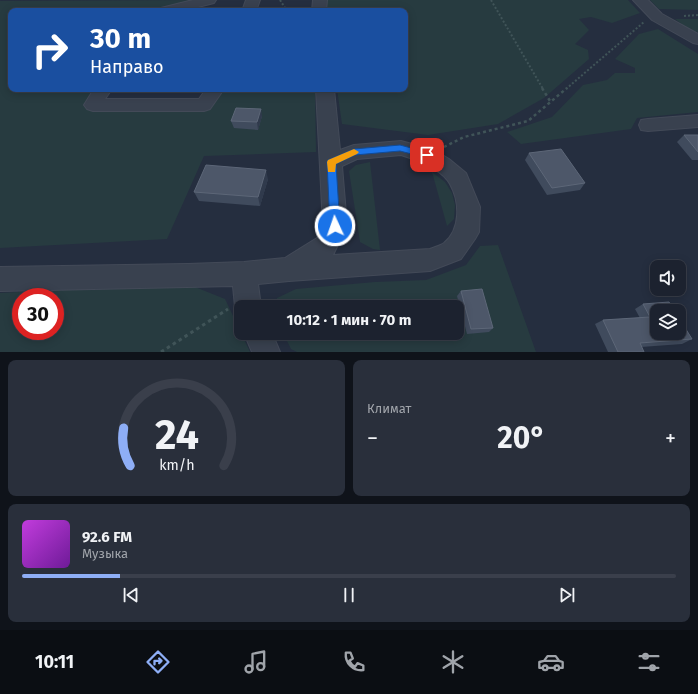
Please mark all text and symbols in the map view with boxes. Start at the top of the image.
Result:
text: 30 m [90,22,151,55]
icon: right [24,24,76,76]
text: Направо [90,56,164,78]
pin [410,138,444,172]
icon: arrive [416,144,438,166]
position arrow [314,205,356,247]
map controls [650,260,686,340]
button: sound [650,260,686,296]
speed limit sign: 30 [12,288,64,340]
button: layers [650,304,686,340]
text: 10:12 · 1 мин · 70 m [286,311,412,329]
text: Климат [367,401,411,416]
text: 24 [155,410,198,460]
text: 20° [497,420,546,456]
text: − [367,425,378,452]
text: + [665,425,676,452]
text: km/h [159,457,194,474]
text: 92.6 FM [82,528,132,546]
text: Музыка [82,546,128,561]
icon: previous [120,584,142,606]
icon: pause [338,584,360,606]
icon: next [556,584,578,606]
icon: directions [144,648,172,676]
icon: music [242,648,270,676]
icon: phone [340,648,368,676]
icon: climate [439,648,467,676]
icon: car [537,648,565,676]
icon: filters [635,648,663,676]
text: 10:11 [35,651,74,673]

